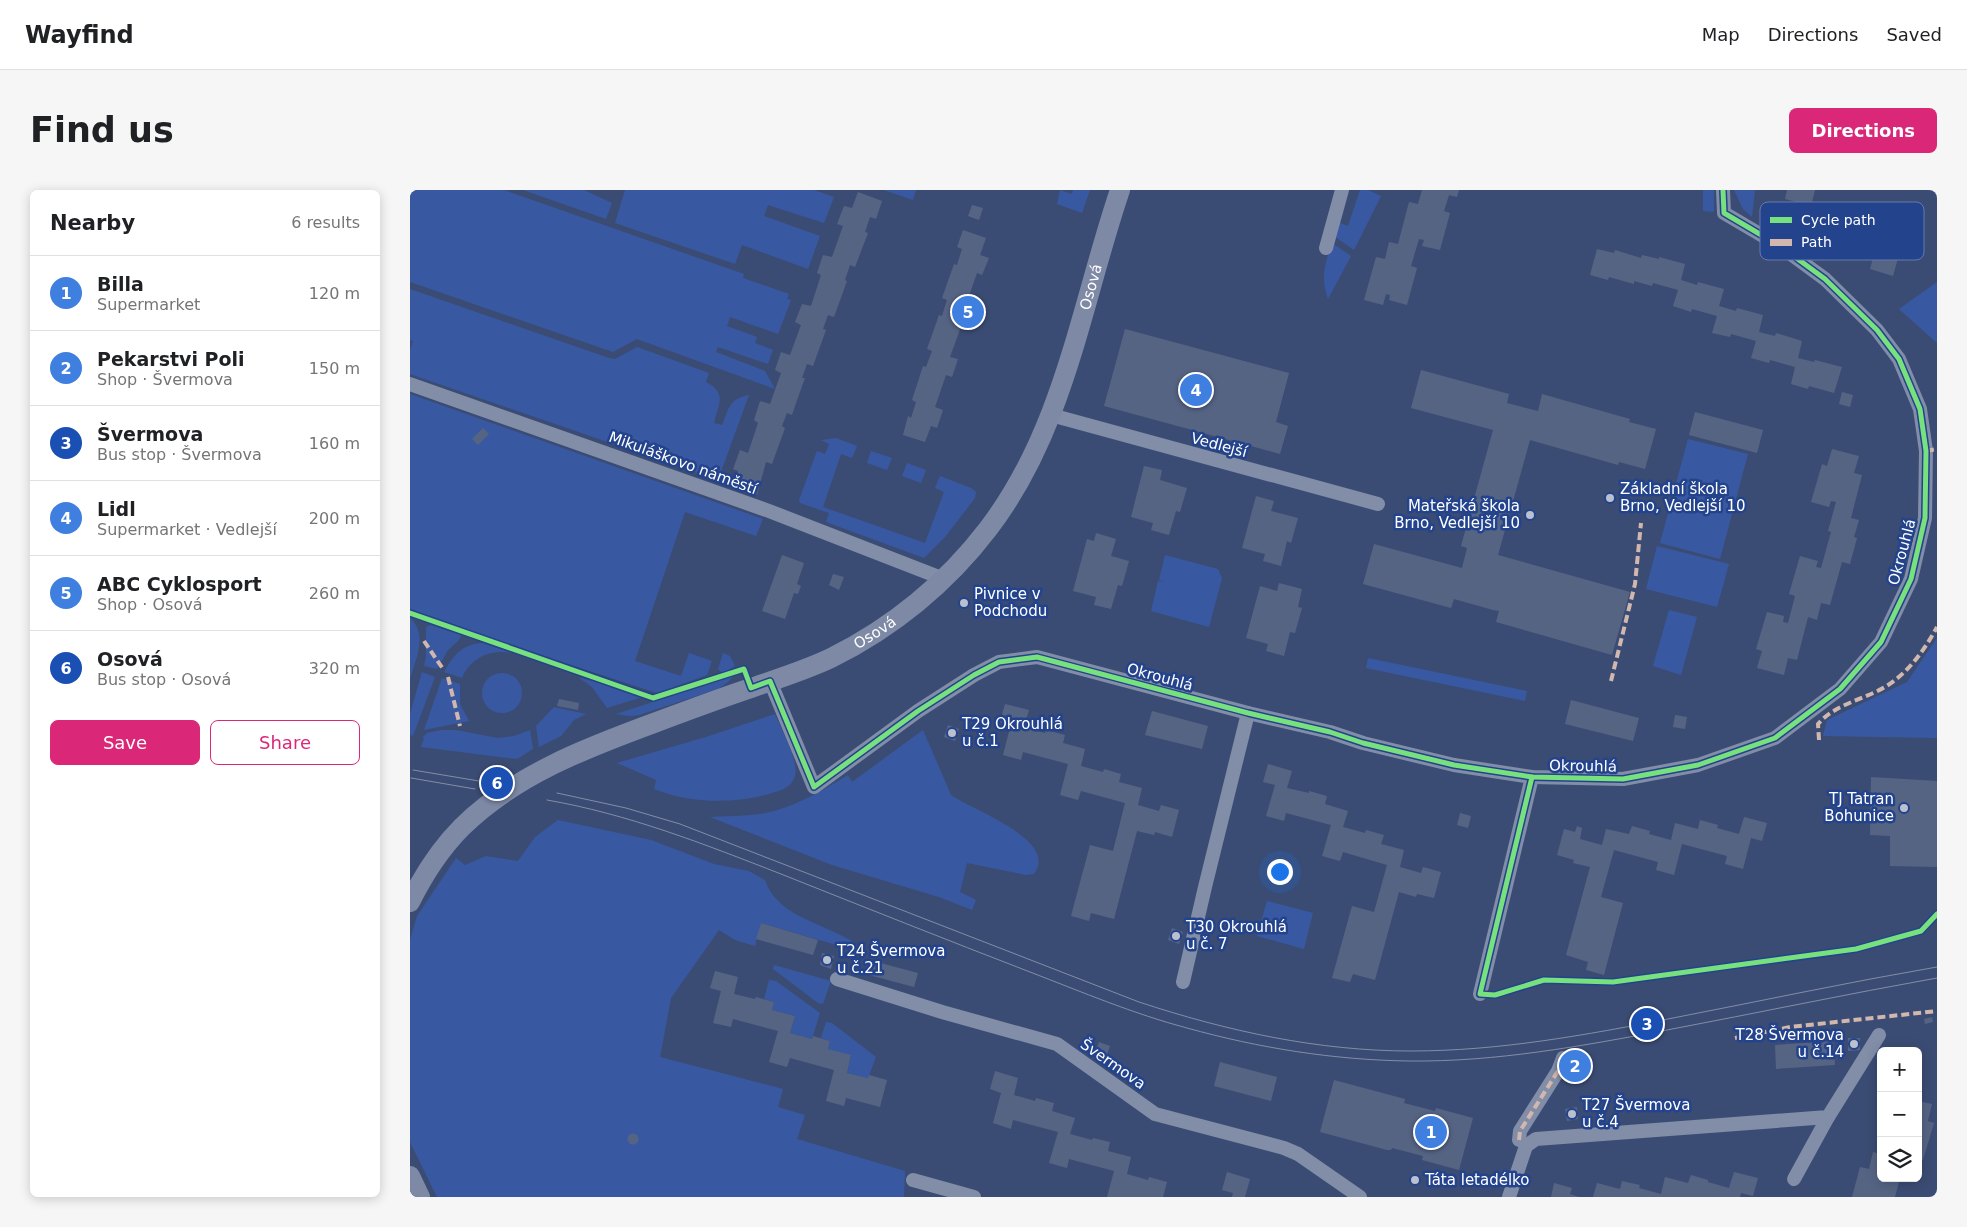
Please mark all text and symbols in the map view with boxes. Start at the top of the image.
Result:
text: Wayfind [25,21,134,49]
text: Map [1702,24,1740,45]
text: Directions [1768,24,1858,45]
text: Saved [1886,24,1942,45]
button: Directions [1789,108,1937,153]
text: Find us [30,110,174,150]
legend [1760,202,1924,260]
text: Nearby [50,211,135,235]
text: Cycle path [1801,212,1876,228]
text: 6 results [291,213,360,232]
text: Path [1801,234,1832,250]
street label: Osová [1076,262,1106,312]
text: Billa [97,273,144,295]
text: 1 [60,284,72,303]
text: 120 m [309,284,360,303]
pin: 5 [952,293,984,331]
text: Supermarket [97,295,200,314]
text: Pekarstvi Poli [97,348,245,370]
text: 2 [60,359,72,378]
text: 150 m [309,359,360,378]
text: Shop · Švermova [97,370,233,389]
pin: 4 [1180,371,1212,409]
text: Švermova [97,423,203,445]
street label: Mikuláškovo náměstí [606,428,760,499]
street label: Vedlejší [1189,429,1250,461]
text: 3 [60,434,72,453]
text: 160 m [309,434,360,453]
text: Bus stop · Švermova [97,445,262,464]
place label: Základní škola Brno, Vedlejší 10 [1620,480,1746,515]
marker: Základní škola Brno, Vedlejší 10 [1604,492,1616,504]
place label: Mateřská škola Brno, Vedlejší 10 [1394,497,1520,532]
text: Lidl [97,498,136,520]
text: 4 [60,509,72,528]
text: 200 m [309,509,360,528]
marker: Mateřská škola Brno, Vedlejší 10 [1524,509,1536,521]
street label: Okrouhlá [1885,517,1919,587]
text: Supermarket · Vedlejší [97,520,277,539]
text: ABC Cyklosport [97,573,262,595]
text: 5 [60,584,72,603]
text: 260 m [309,584,360,603]
place label: Pivnice v Podchodu [974,585,1047,620]
text: Shop · Osová [97,595,203,614]
marker: Pivnice v Podchodu [958,597,970,609]
street label: Osová [851,612,900,653]
text: Osová [97,648,163,670]
text: 6 [60,659,72,678]
text: 320 m [309,659,360,678]
street label: Okrouhlá [1125,660,1195,694]
text: Bus stop · Osová [97,670,231,689]
place label: T29 Okrouhlá u č.1 [961,715,1063,750]
button: Save [50,720,200,765]
button: Share [210,720,360,765]
marker: T29 Okrouhlá u č.1 [946,727,958,739]
street label: Okrouhlá [1549,756,1617,776]
pin: 6 [481,764,513,802]
place label: TJ Tatran Bohunice [1824,790,1894,825]
marker: TJ Tatran Bohunice [1898,802,1910,814]
your location [1267,859,1293,885]
place label: T30 Okrouhlá u č. 7 [1185,918,1287,953]
marker: T30 Okrouhlá u č. 7 [1170,930,1182,942]
place label: T24 Švermova u č.21 [836,941,945,977]
marker: T24 Švermova u č.21 [821,954,833,966]
pin: 3 [1631,1005,1663,1043]
place label: T28 Švermova u č.14 [1735,1025,1844,1061]
street label: Švermova [1077,1034,1150,1093]
marker: T28 Švermova u č.14 [1848,1038,1860,1050]
pin: 2 [1559,1047,1591,1085]
map controls [1877,1047,1922,1182]
button: + [1877,1047,1922,1092]
button: − [1877,1092,1922,1137]
place label: T27 Švermova u č.4 [1581,1095,1690,1131]
marker: T27 Švermova u č.4 [1566,1108,1578,1120]
pin: 1 [1415,1113,1447,1151]
button: layers [1877,1137,1922,1182]
place label: Táta letadélko [1424,1171,1529,1189]
marker: Táta letadélko [1409,1174,1421,1186]

